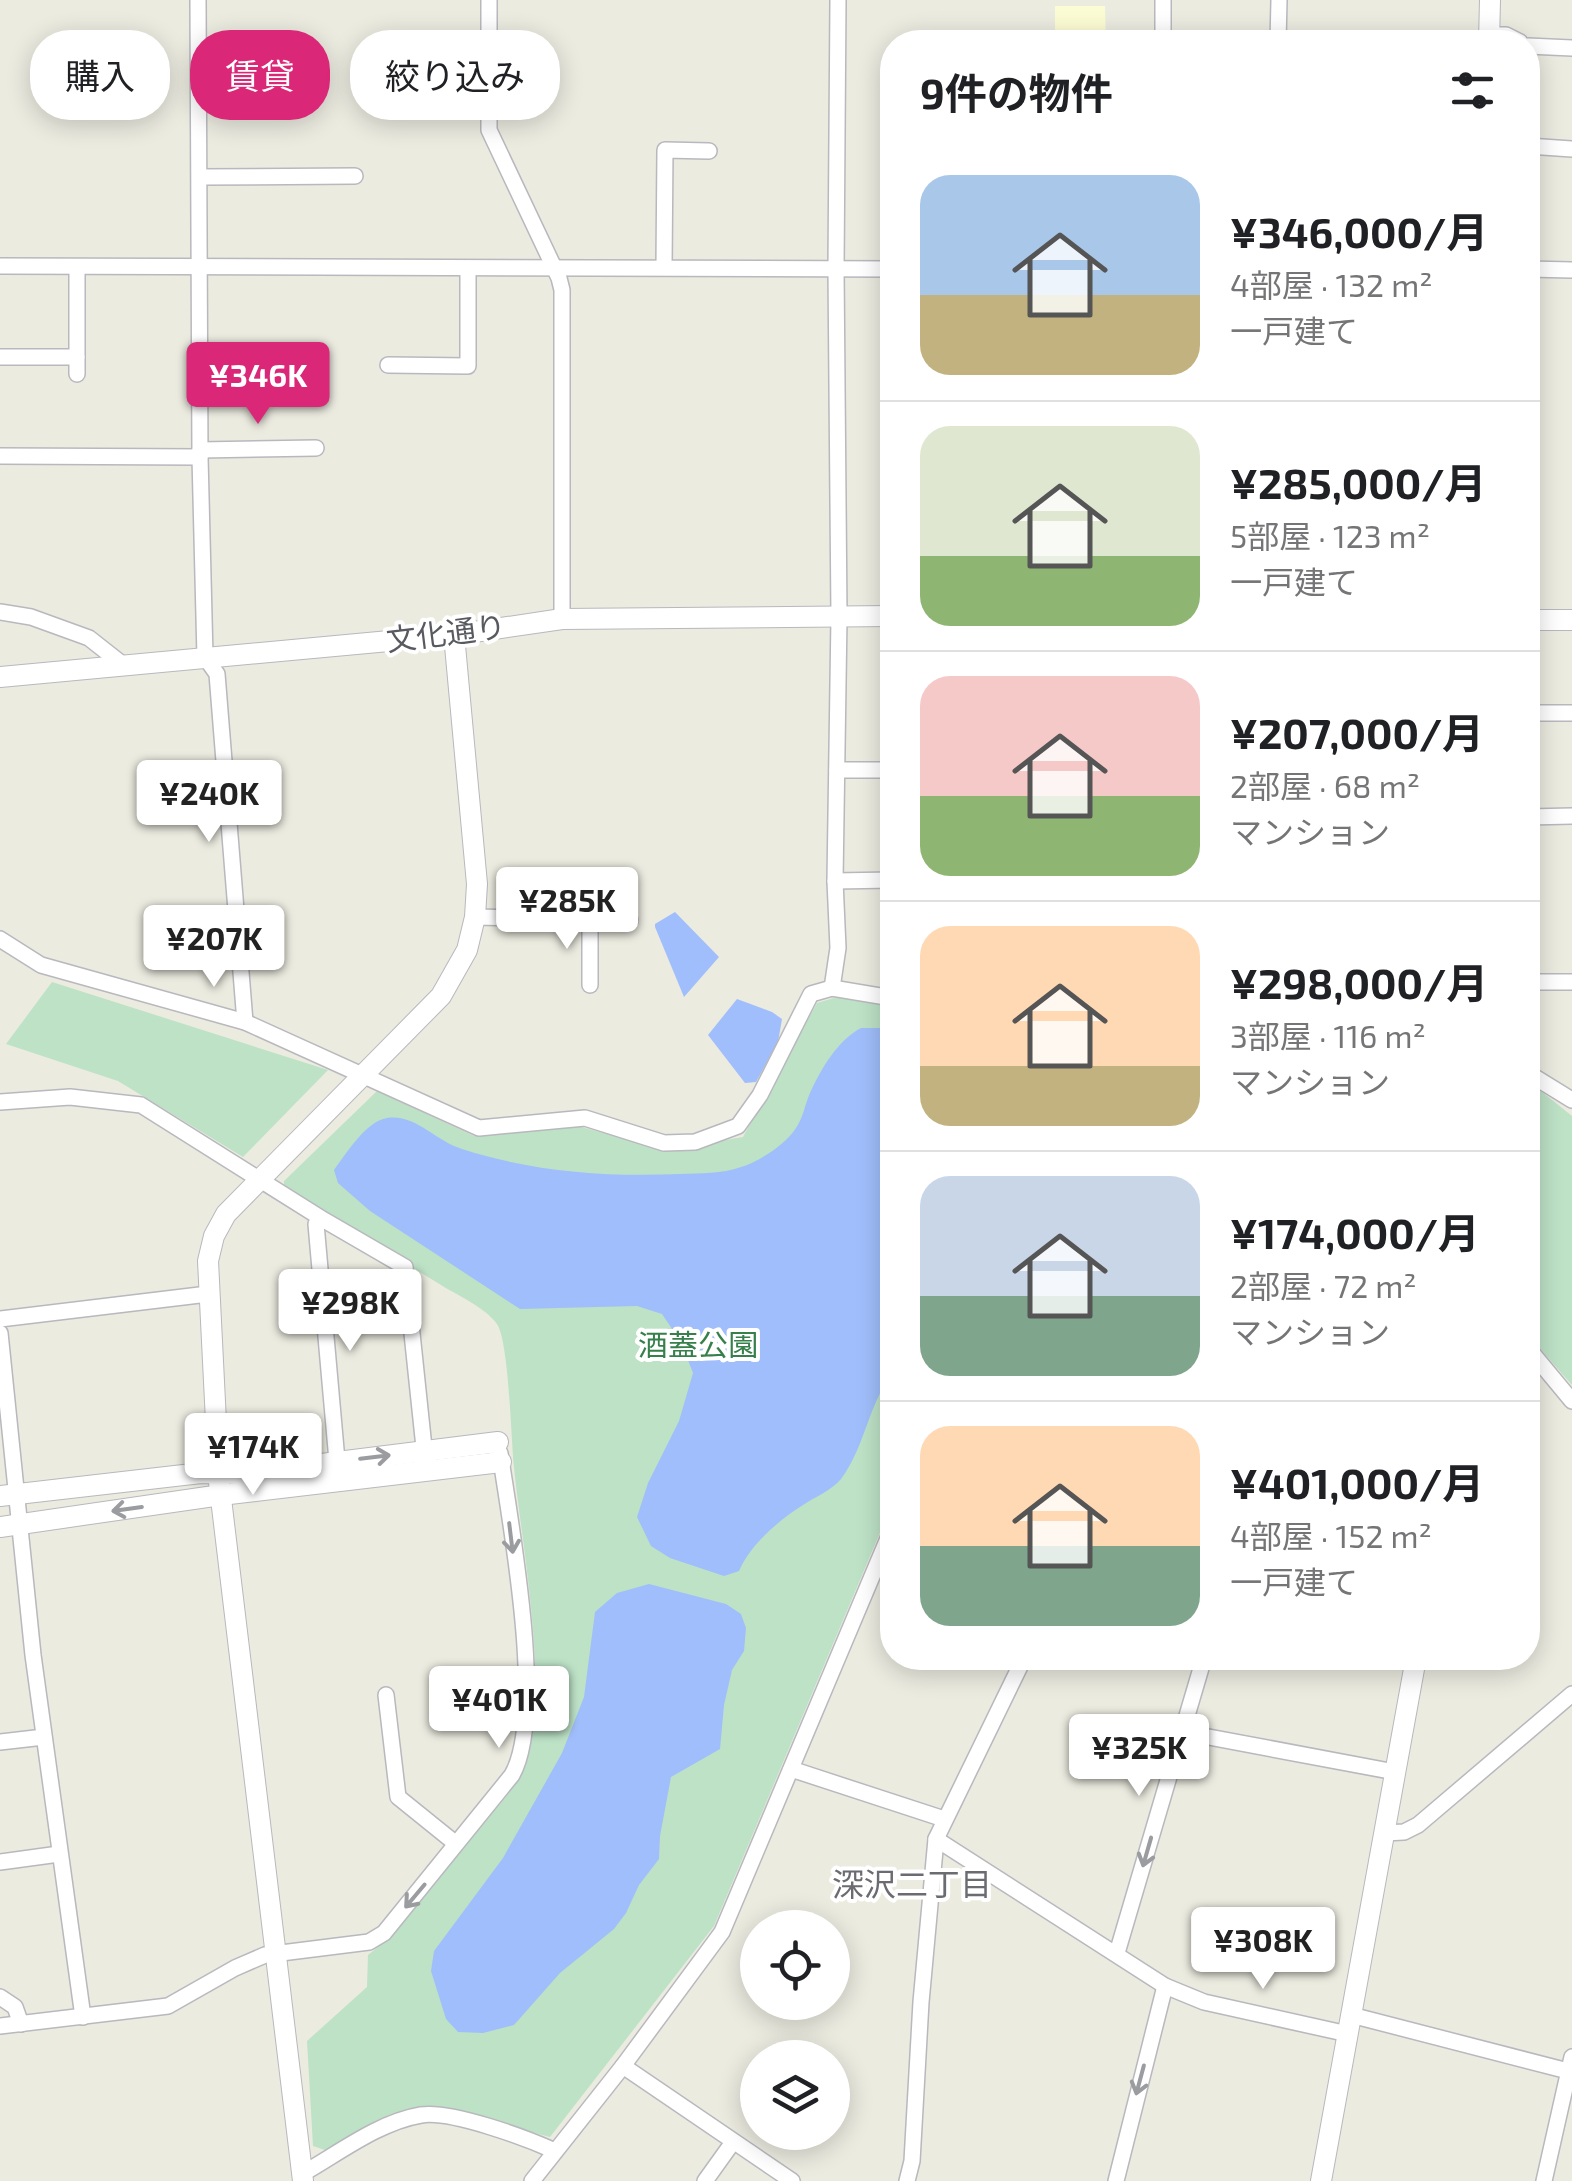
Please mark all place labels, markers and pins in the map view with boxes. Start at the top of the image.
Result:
pin: ¥346K [188,342,328,427]
pin: ¥240K [139,760,279,845]
pin: ¥285K [497,867,637,952]
pin: ¥207K [144,905,284,990]
pin: ¥298K [280,1269,420,1354]
pin: ¥174K [183,1413,323,1498]
pin: ¥401K [429,1666,569,1751]
pin: ¥325K [1069,1714,1209,1799]
pin: ¥308K [1193,1907,1333,1992]

